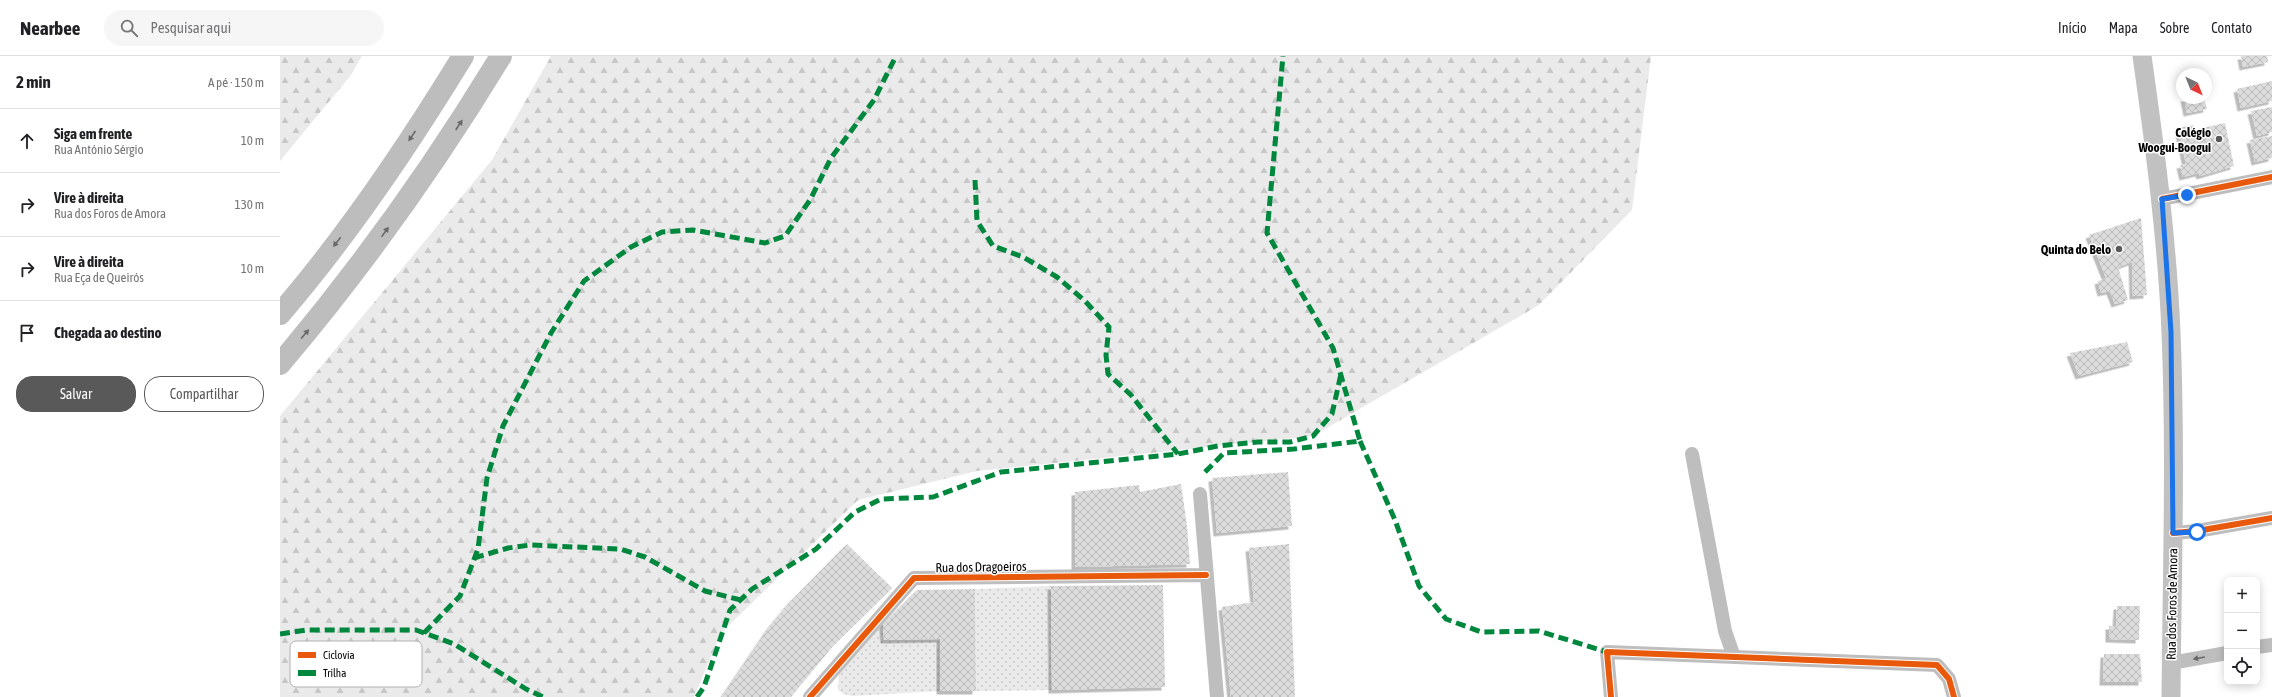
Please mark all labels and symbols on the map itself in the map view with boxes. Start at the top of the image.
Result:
north arrow [2176,68,2212,104]
one-way arrow [455,119,463,130]
place label: Colégio Woogui-Boogui [2137,125,2211,155]
one-way arrow [409,131,416,142]
marker: Colégio Woogui-Boogui [2214,134,2224,144]
route end [2178,186,2196,204]
one-way arrow [381,226,389,237]
one-way arrow [333,237,341,248]
place label: Quinta do Belo [2041,242,2111,257]
marker: Quinta do Belo [2114,244,2124,254]
one-way arrow [301,329,310,340]
route start [2188,523,2206,541]
street label: Rua dos Foros de Amora [2164,548,2180,660]
street label: Rua dos Dragoeiros [935,559,1027,575]
legend [290,641,422,687]
text: Ciclovia [323,649,355,661]
one-way arrow [2193,655,2205,661]
text: Trilha [323,667,346,679]

